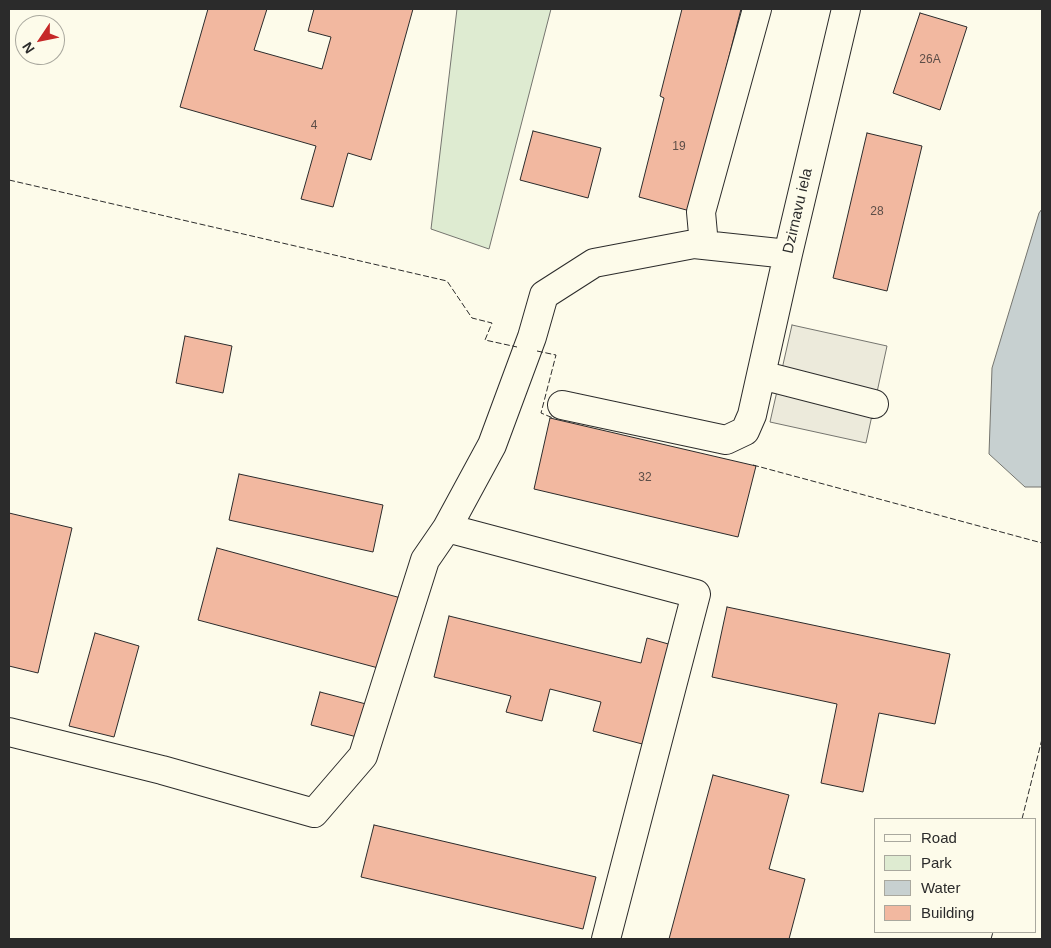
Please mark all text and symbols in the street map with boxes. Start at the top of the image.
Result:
north arrow [15,15,65,65]
text: N [19,39,38,56]
house number: 26A [919,53,941,67]
house number: 4 [311,119,317,133]
house number: 19 [672,140,686,154]
street label: Dzirnavu iela [779,167,817,255]
house number: 28 [870,205,884,219]
house number: 32 [638,471,652,485]
legend [874,818,1036,933]
text: Road [921,829,957,846]
text: Park [921,854,952,871]
text: Water [921,879,960,896]
text: Building [921,904,974,921]

